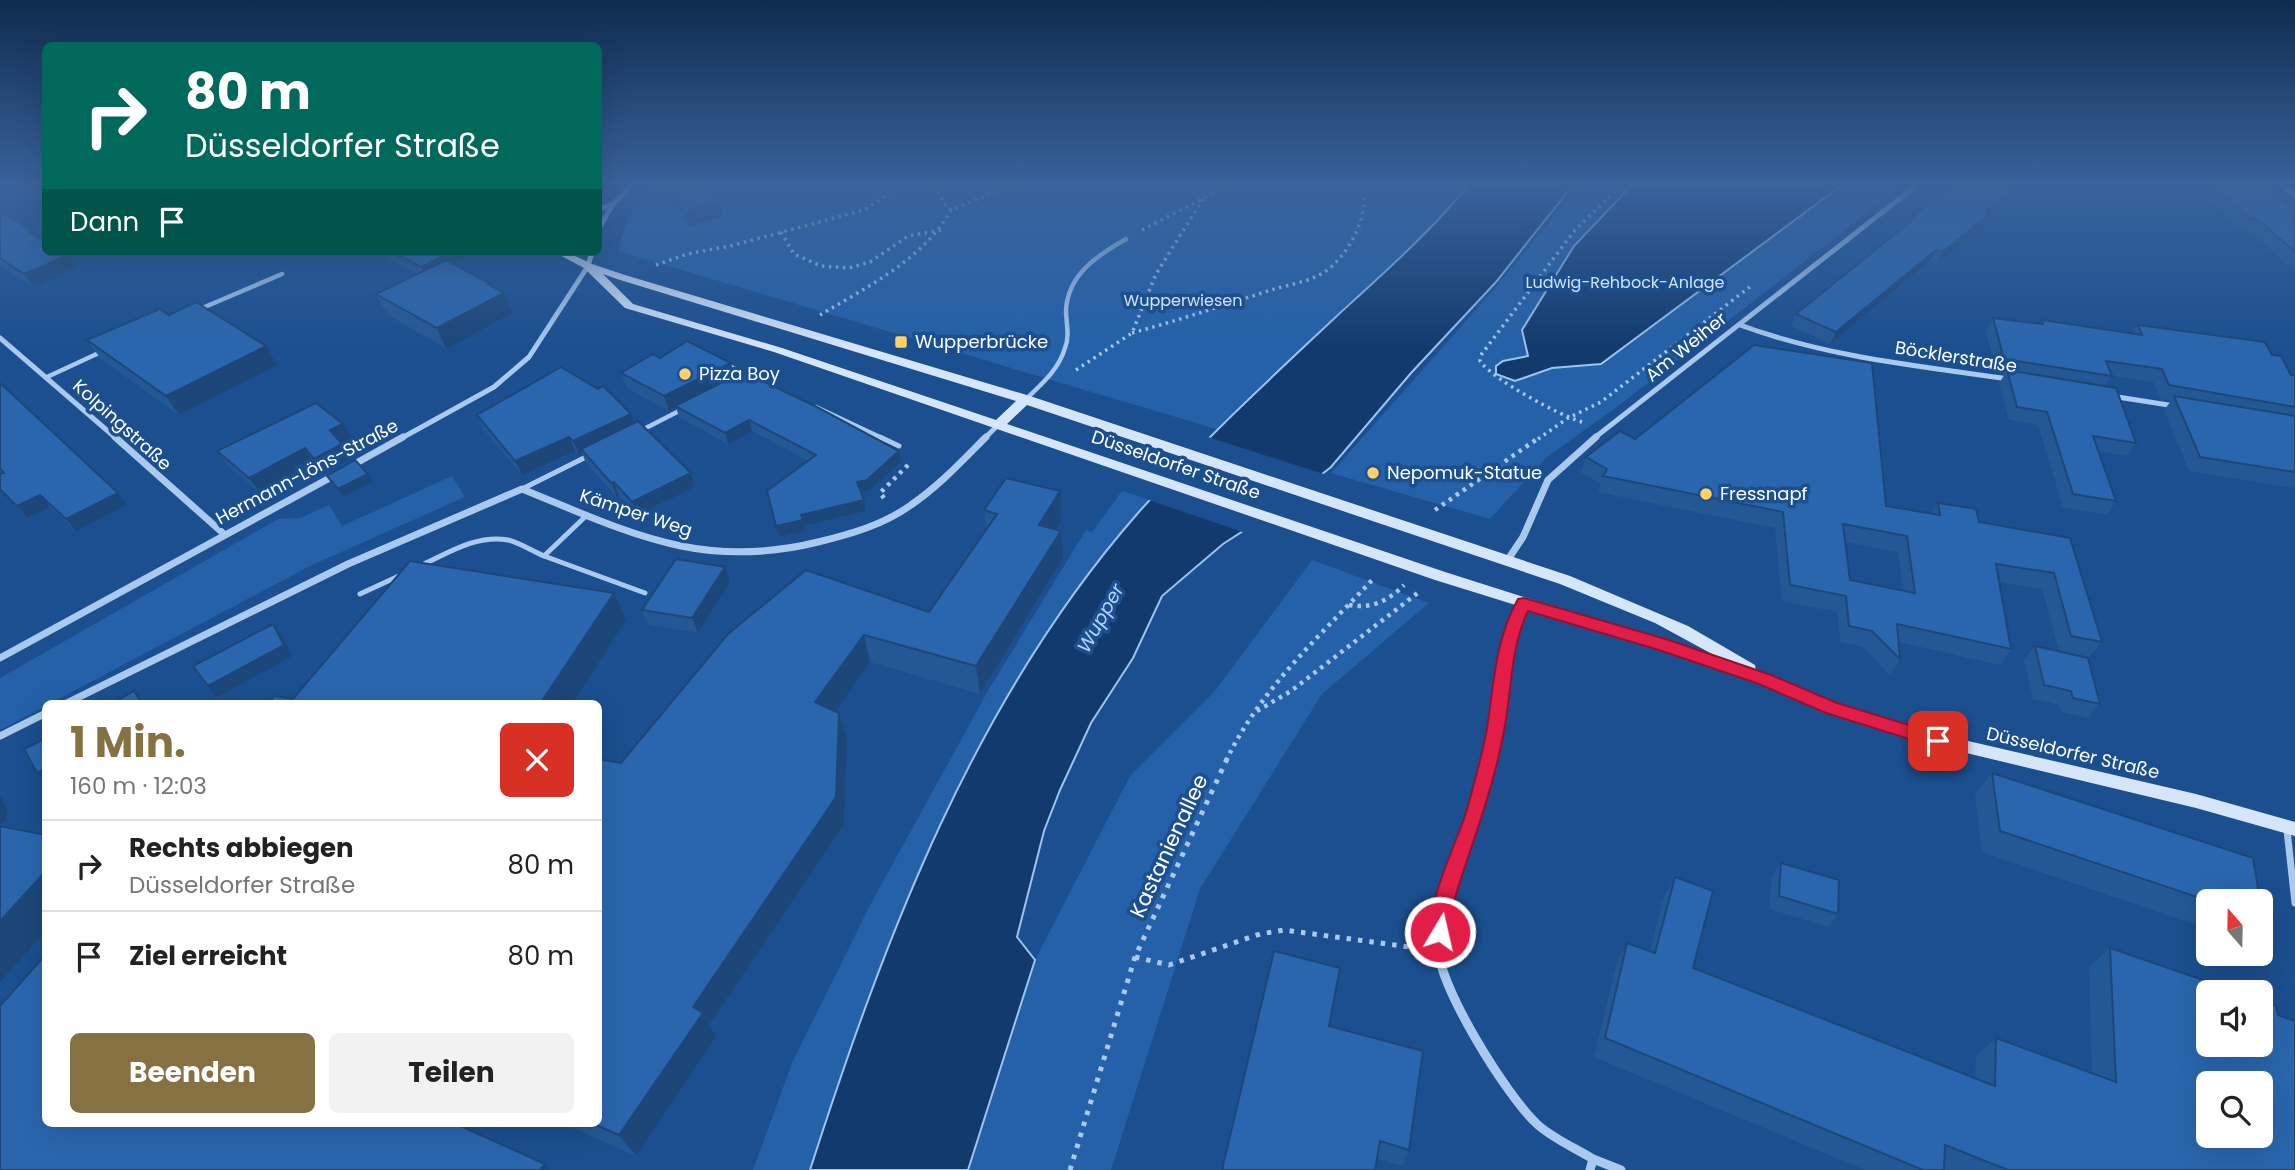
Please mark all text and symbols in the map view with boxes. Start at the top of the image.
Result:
text: 80 m [185,58,311,126]
icon: right [70,70,161,161]
text: Düsseldorfer Straße [185,123,500,168]
icon: arrive [153,203,191,241]
text: Dann [70,204,139,240]
park label: Ludwig-Rehbock-Anlage [1526,271,1725,294]
park label: Wupperwiesen [1124,289,1242,312]
street label: Am Weiher [1640,306,1732,387]
place label: Wupperbrücke [915,329,1048,354]
marker: Wupperbrücke [893,334,909,350]
street label: Böcklerstraße [1893,335,2019,378]
place label: Pizza Boy [699,361,780,386]
marker: Pizza Boy [677,366,693,382]
street label: Kolpingstraße [67,373,177,476]
street label: Hermann-Löns-Straße [211,413,402,530]
street label: Düsseldorfer Straße [1088,424,1264,505]
place label: Nepomuk-Statue [1387,460,1542,485]
marker: Nepomuk-Statue [1365,465,1381,481]
place label: Fressnapf [1720,481,1808,506]
street label: Kämper Weg [577,483,696,543]
marker: Fressnapf [1698,486,1714,502]
water label: Wupper [1070,578,1131,658]
pin [1908,711,1968,771]
text: 1 Min. [70,713,186,772]
street label: Düsseldorfer Straße [1984,720,2162,785]
icon: arrive [1919,722,1957,760]
button: close [500,723,574,797]
street label: Kastanienallee [1123,769,1214,922]
text: 160 m · 12:03 [70,770,207,802]
text: Rechts abbiegen [129,830,354,866]
icon: right [70,847,108,885]
text: 80 m [508,847,574,883]
text: Düsseldorfer Straße [129,869,355,901]
north arrow [2196,889,2273,966]
map controls [2196,889,2273,1148]
position arrow [1403,895,1477,969]
icon: arrive [70,938,108,976]
text: Ziel erreicht [129,938,287,974]
text: 80 m [508,938,574,974]
button: sound [2196,980,2273,1057]
button: Beenden [70,1033,315,1113]
button: Teilen [329,1033,574,1113]
button: search [2196,1071,2273,1148]

